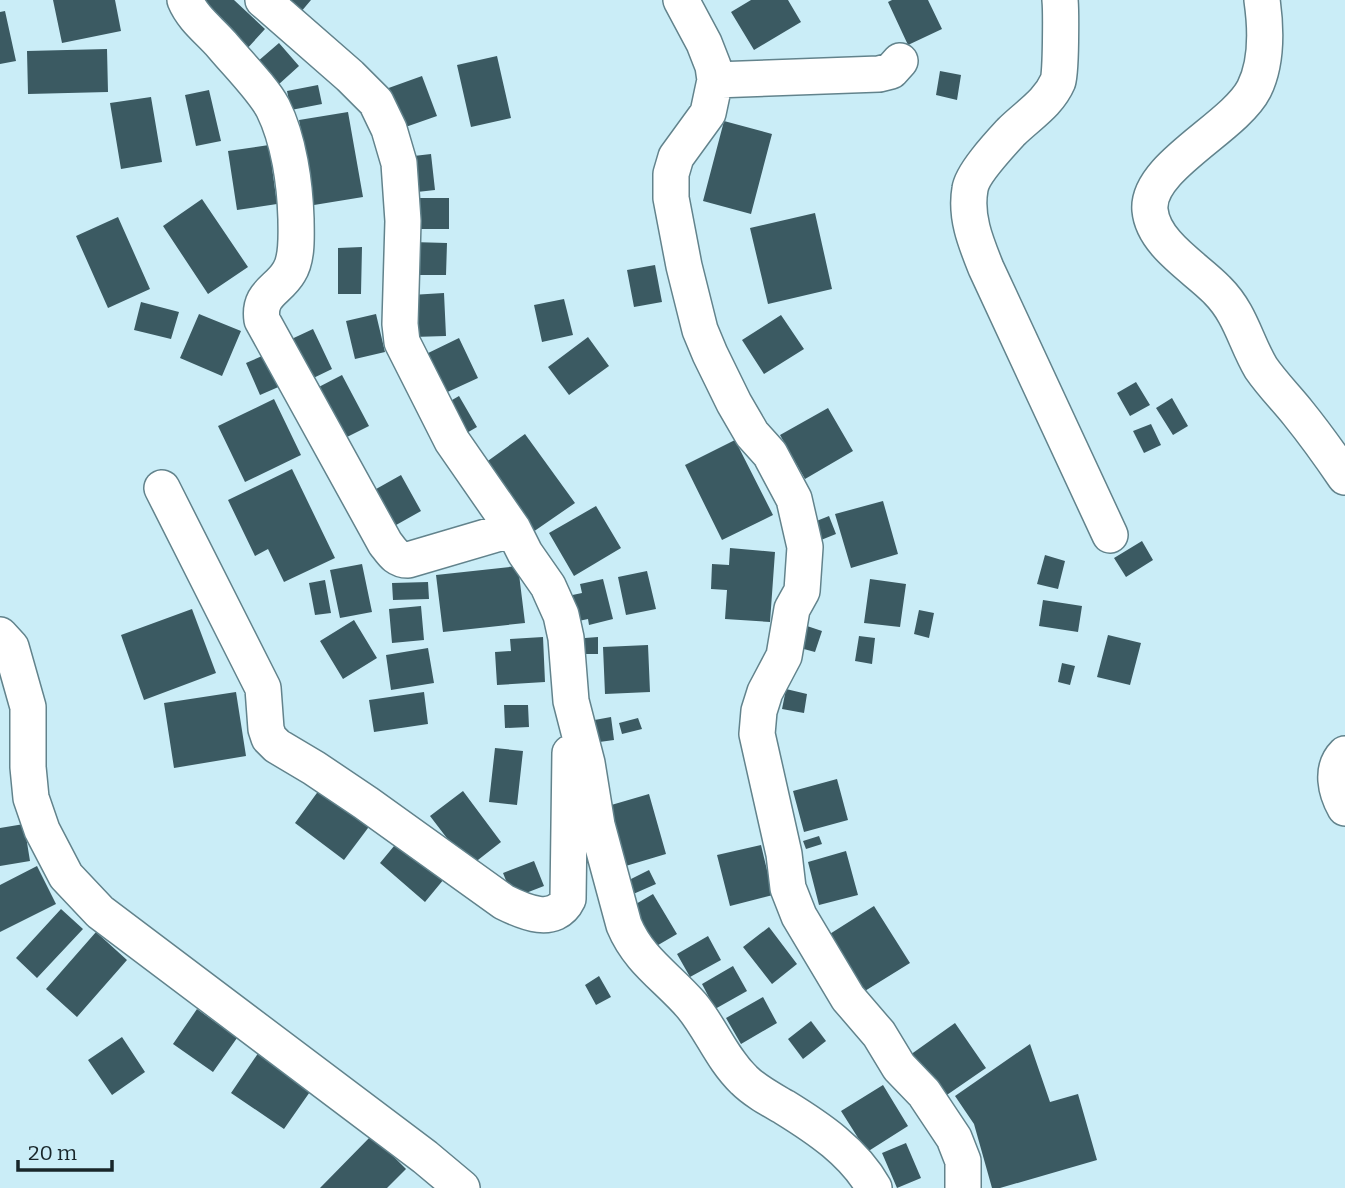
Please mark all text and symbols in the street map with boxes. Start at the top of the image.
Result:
scale bar [18,1128,112,1172]
text: 20 m [28,1140,77,1166]

